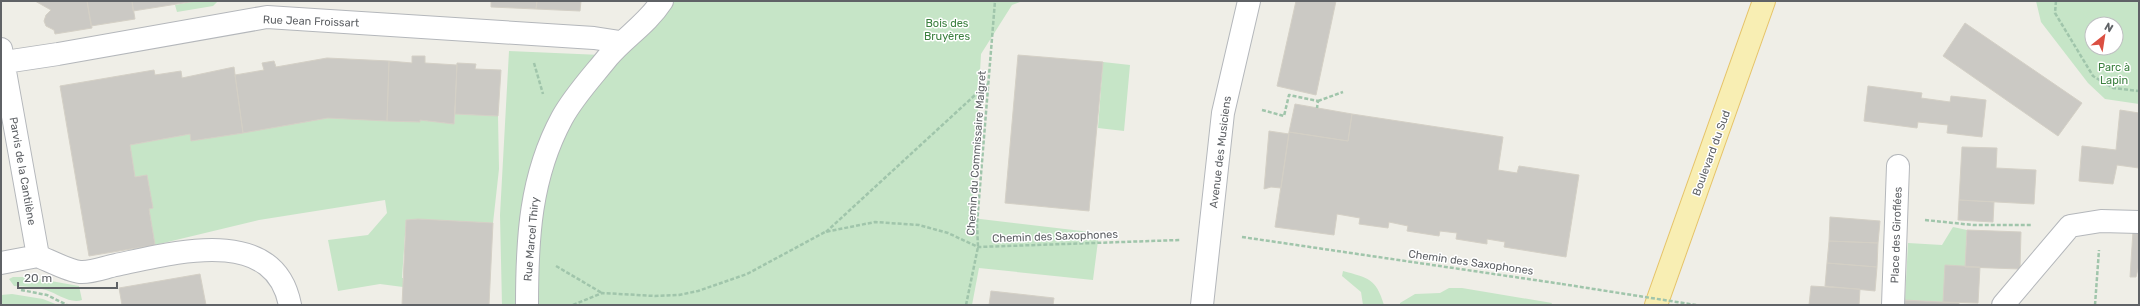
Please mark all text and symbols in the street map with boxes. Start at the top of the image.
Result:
street label: Rue Jean Froissart [263,13,360,30]
north arrow [2084,16,2124,56]
park label: Bois des Bruyères [924,17,970,43]
text: N [2102,20,2115,35]
park label: Parc à Lapin [2098,61,2130,87]
street label: Chemin du Commissaire Maigret [964,70,989,236]
street label: Avenue des Musiciens [1207,95,1234,209]
street label: Boulevard du Sud [1690,109,1733,198]
street label: Parvis de la Cantilène [7,116,38,226]
street label: Place des Giroflées [1888,186,1905,284]
street label: Rue Marcel Thiry [521,196,542,282]
street label: Chemin des Saxophones [992,228,1119,245]
street label: Chemin des Saxophones [1408,247,1535,278]
scale bar [18,264,117,290]
text: 20 m [24,271,52,285]

